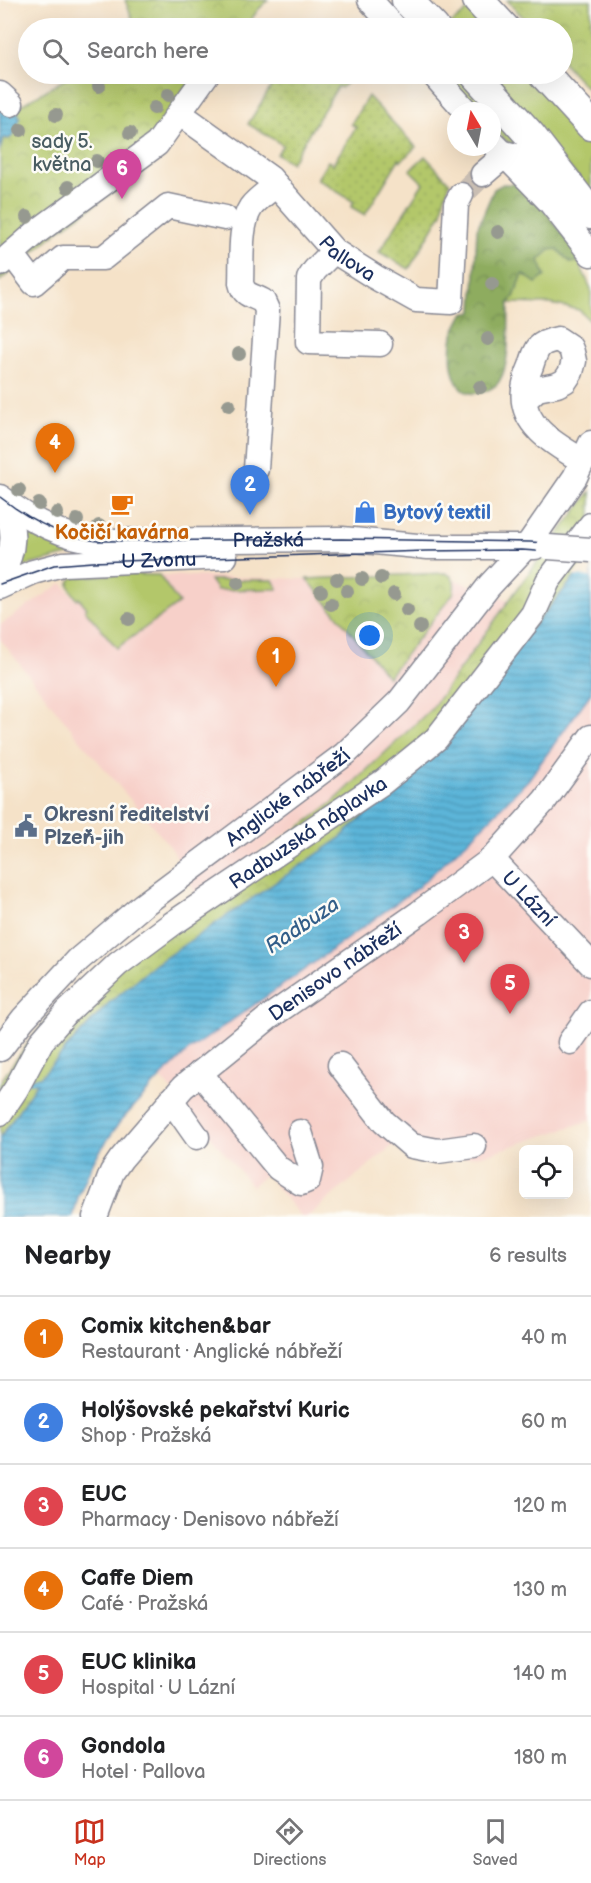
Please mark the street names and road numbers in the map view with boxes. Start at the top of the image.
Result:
street label: Pallova [313,231,380,287]
street label: Pražská [232,528,304,553]
street label: U Zvonu [121,548,197,574]
street label: Anglické nábřeží [221,744,356,852]
street label: Radbuzská náplavka [225,772,392,895]
street label: U Lázní [496,866,561,932]
street label: Denisovo nábřeží [264,918,407,1027]

